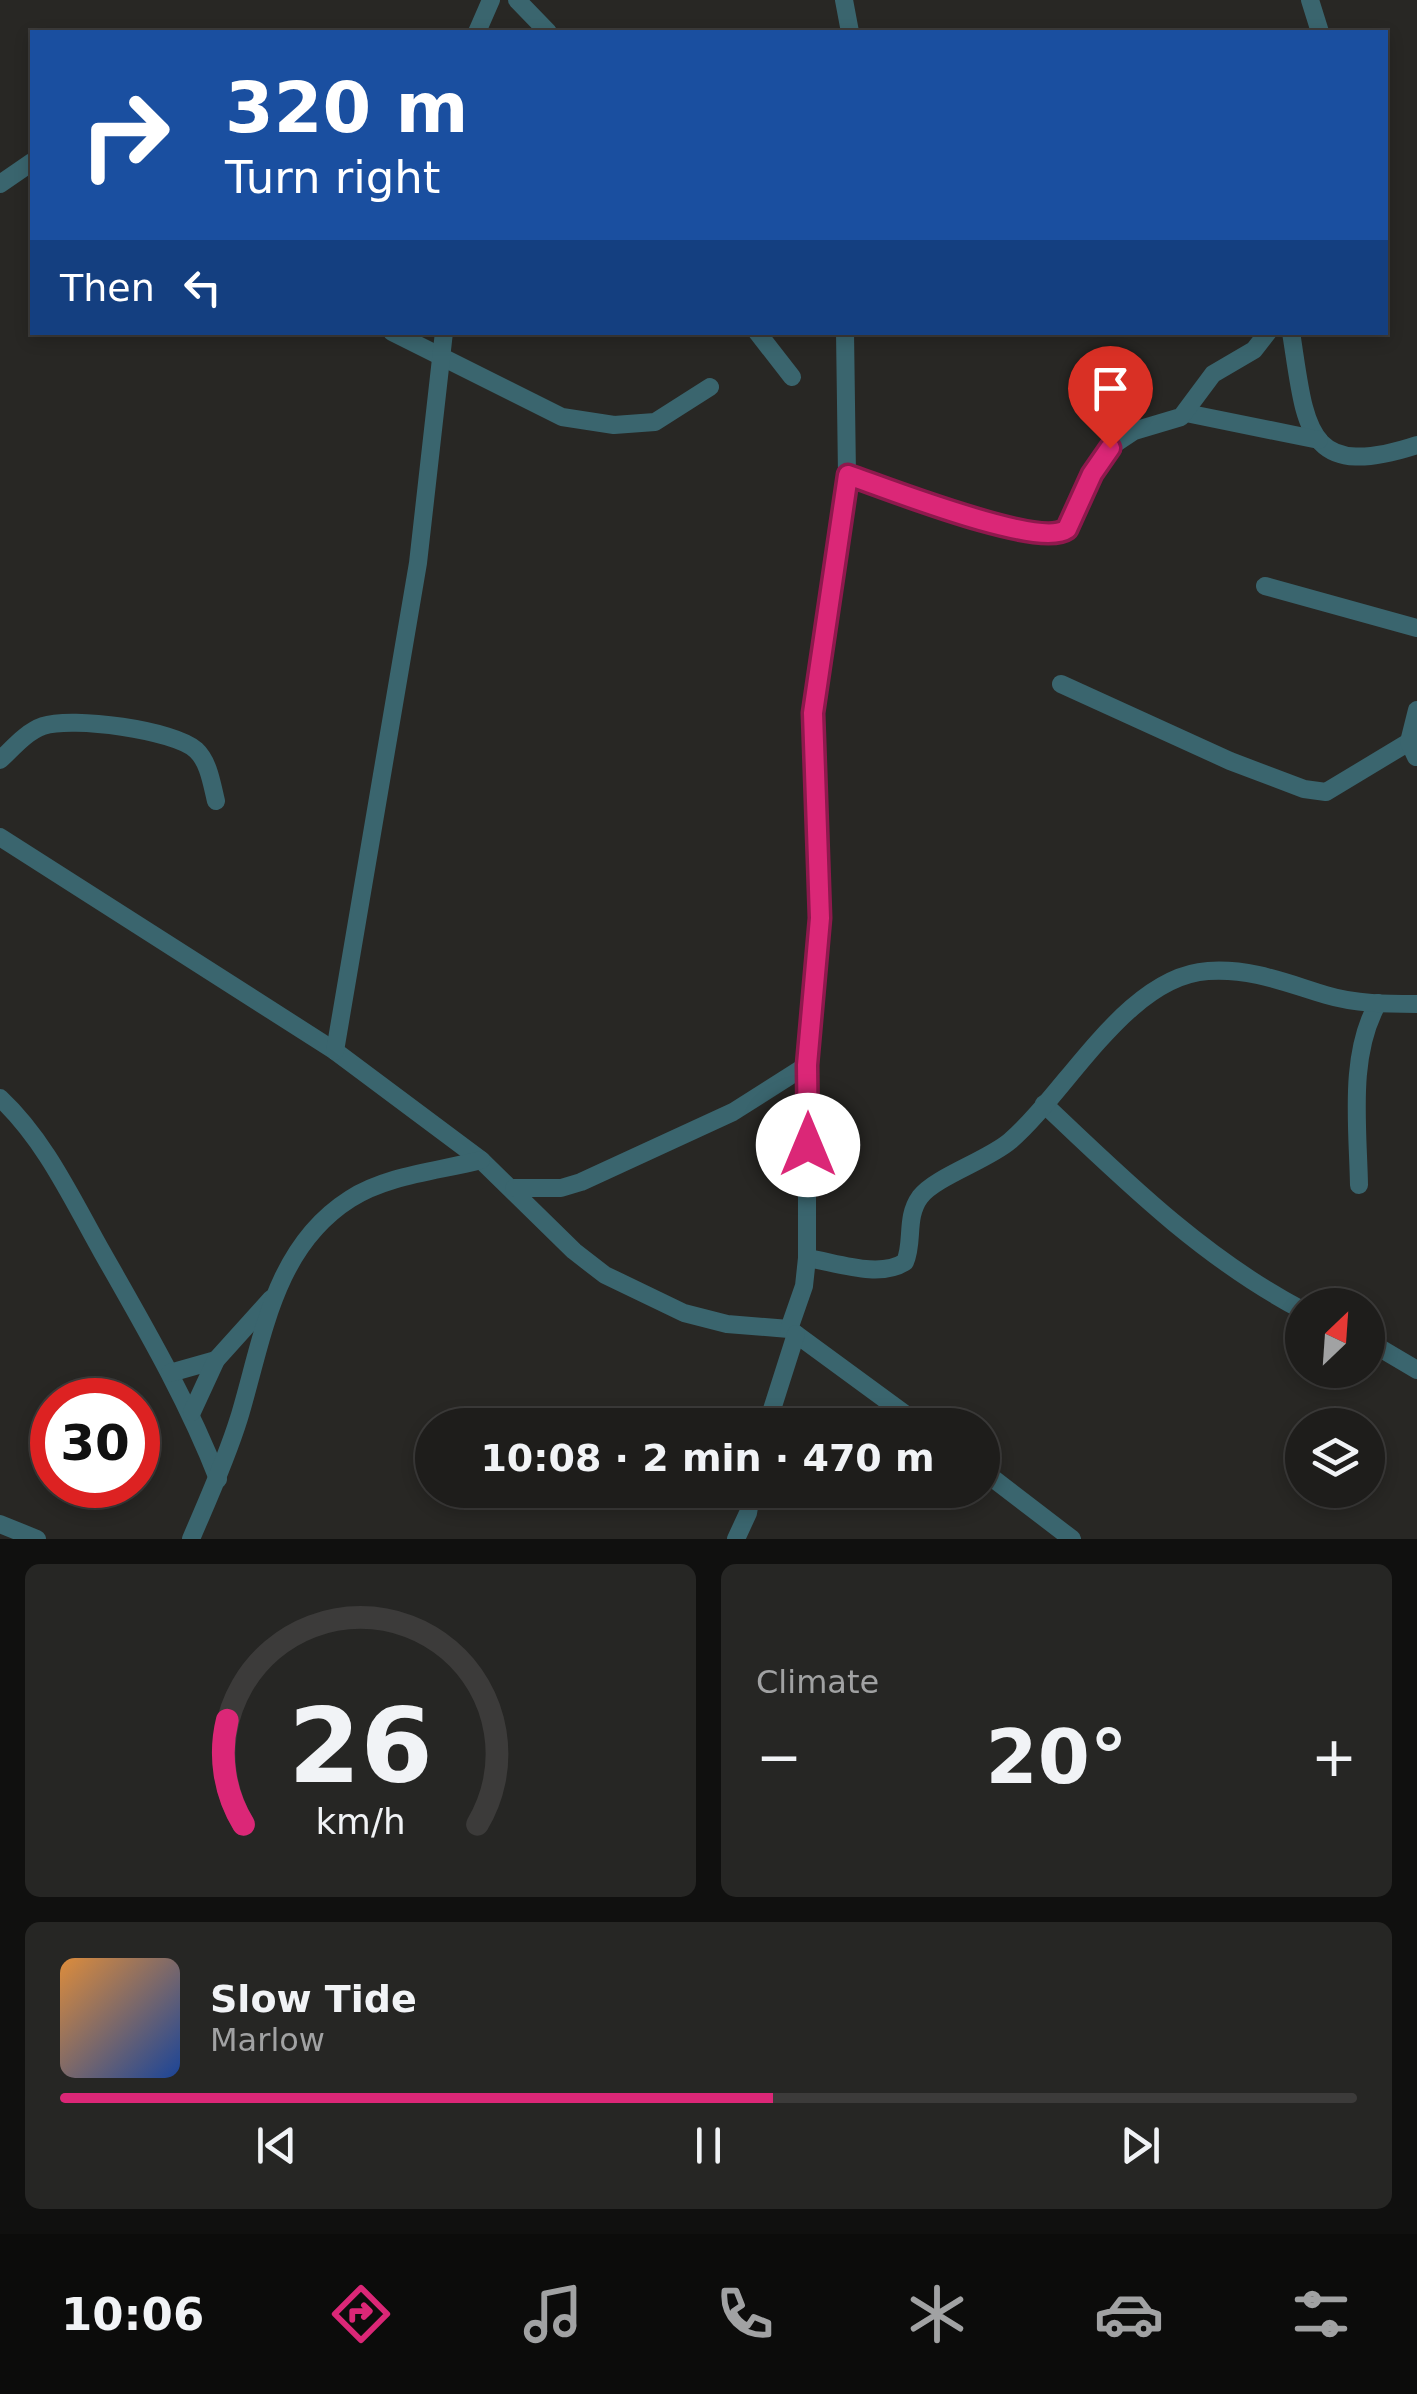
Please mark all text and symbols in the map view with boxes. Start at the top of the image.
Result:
text: 320 m [225,67,468,149]
icon: right [60,70,190,200]
text: Turn right [225,151,440,204]
icon: left [175,260,230,315]
text: Then [60,266,155,310]
pin [1068,346,1153,449]
icon: arrive [1083,361,1138,416]
position arrow [756,1093,860,1197]
north arrow [1285,1288,1385,1388]
map controls [1285,1288,1385,1508]
speed limit sign: 30 [30,1378,160,1508]
button: layers [1285,1408,1385,1508]
text: 10:08 · 2 min · 470 m [480,1436,935,1480]
text: Climate [756,1663,879,1701]
text: 26 [288,1685,433,1807]
text: 20° [986,1713,1127,1801]
text: − [756,1725,802,1789]
text: + [1311,1725,1357,1789]
text: km/h [315,1801,406,1842]
text: Slow Tide [210,1977,417,2021]
text: Marlow [210,2021,325,2059]
icon: previous [249,2118,304,2173]
icon: pause [681,2118,736,2173]
icon: next [1113,2118,1168,2173]
icon: directions [326,2279,396,2349]
icon: music [518,2279,588,2349]
icon: phone [710,2279,780,2349]
icon: climate [902,2279,972,2349]
icon: car [1094,2279,1164,2349]
icon: filters [1286,2279,1356,2349]
text: 10:06 [61,2288,204,2341]

